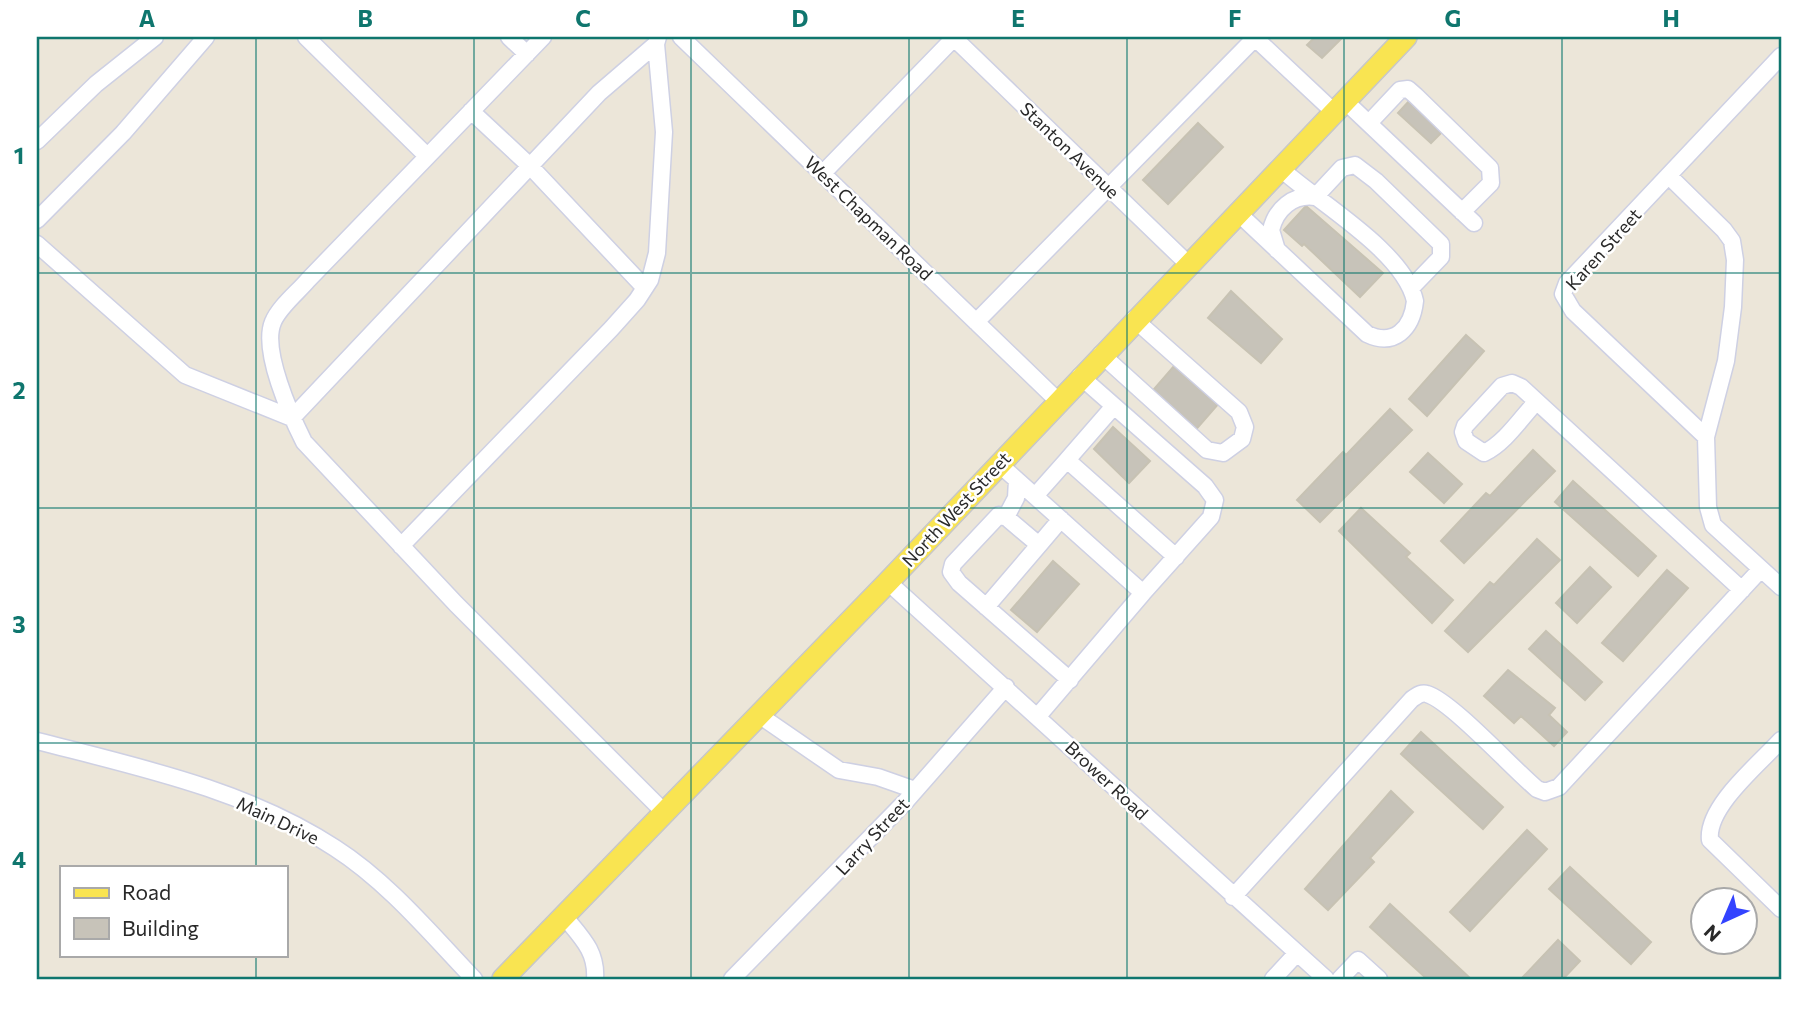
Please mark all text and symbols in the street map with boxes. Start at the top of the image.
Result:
text: A [139,4,156,32]
text: B [357,4,373,32]
text: C [575,4,591,32]
text: D [792,4,809,32]
text: E [1011,4,1025,32]
text: F [1228,4,1242,32]
text: G [1445,4,1461,32]
text: H [1662,4,1680,32]
street label: Stanton Avenue [1016,97,1124,203]
text: 1 [14,141,24,169]
street label: West Chapman Road [801,151,937,285]
street label: Karen Street [1561,204,1645,294]
text: 2 [12,376,26,404]
street label: North West Street [897,447,1015,571]
text: 3 [12,610,26,638]
street label: Brower Road [1061,736,1153,824]
street label: Main Drive [233,791,323,849]
street label: Larry Street [831,793,913,879]
text: 4 [12,845,26,873]
legend [60,866,287,956]
text: Road [122,879,171,904]
north arrow [1688,886,1758,956]
text: Building [122,915,199,940]
text: N [1699,920,1725,947]

